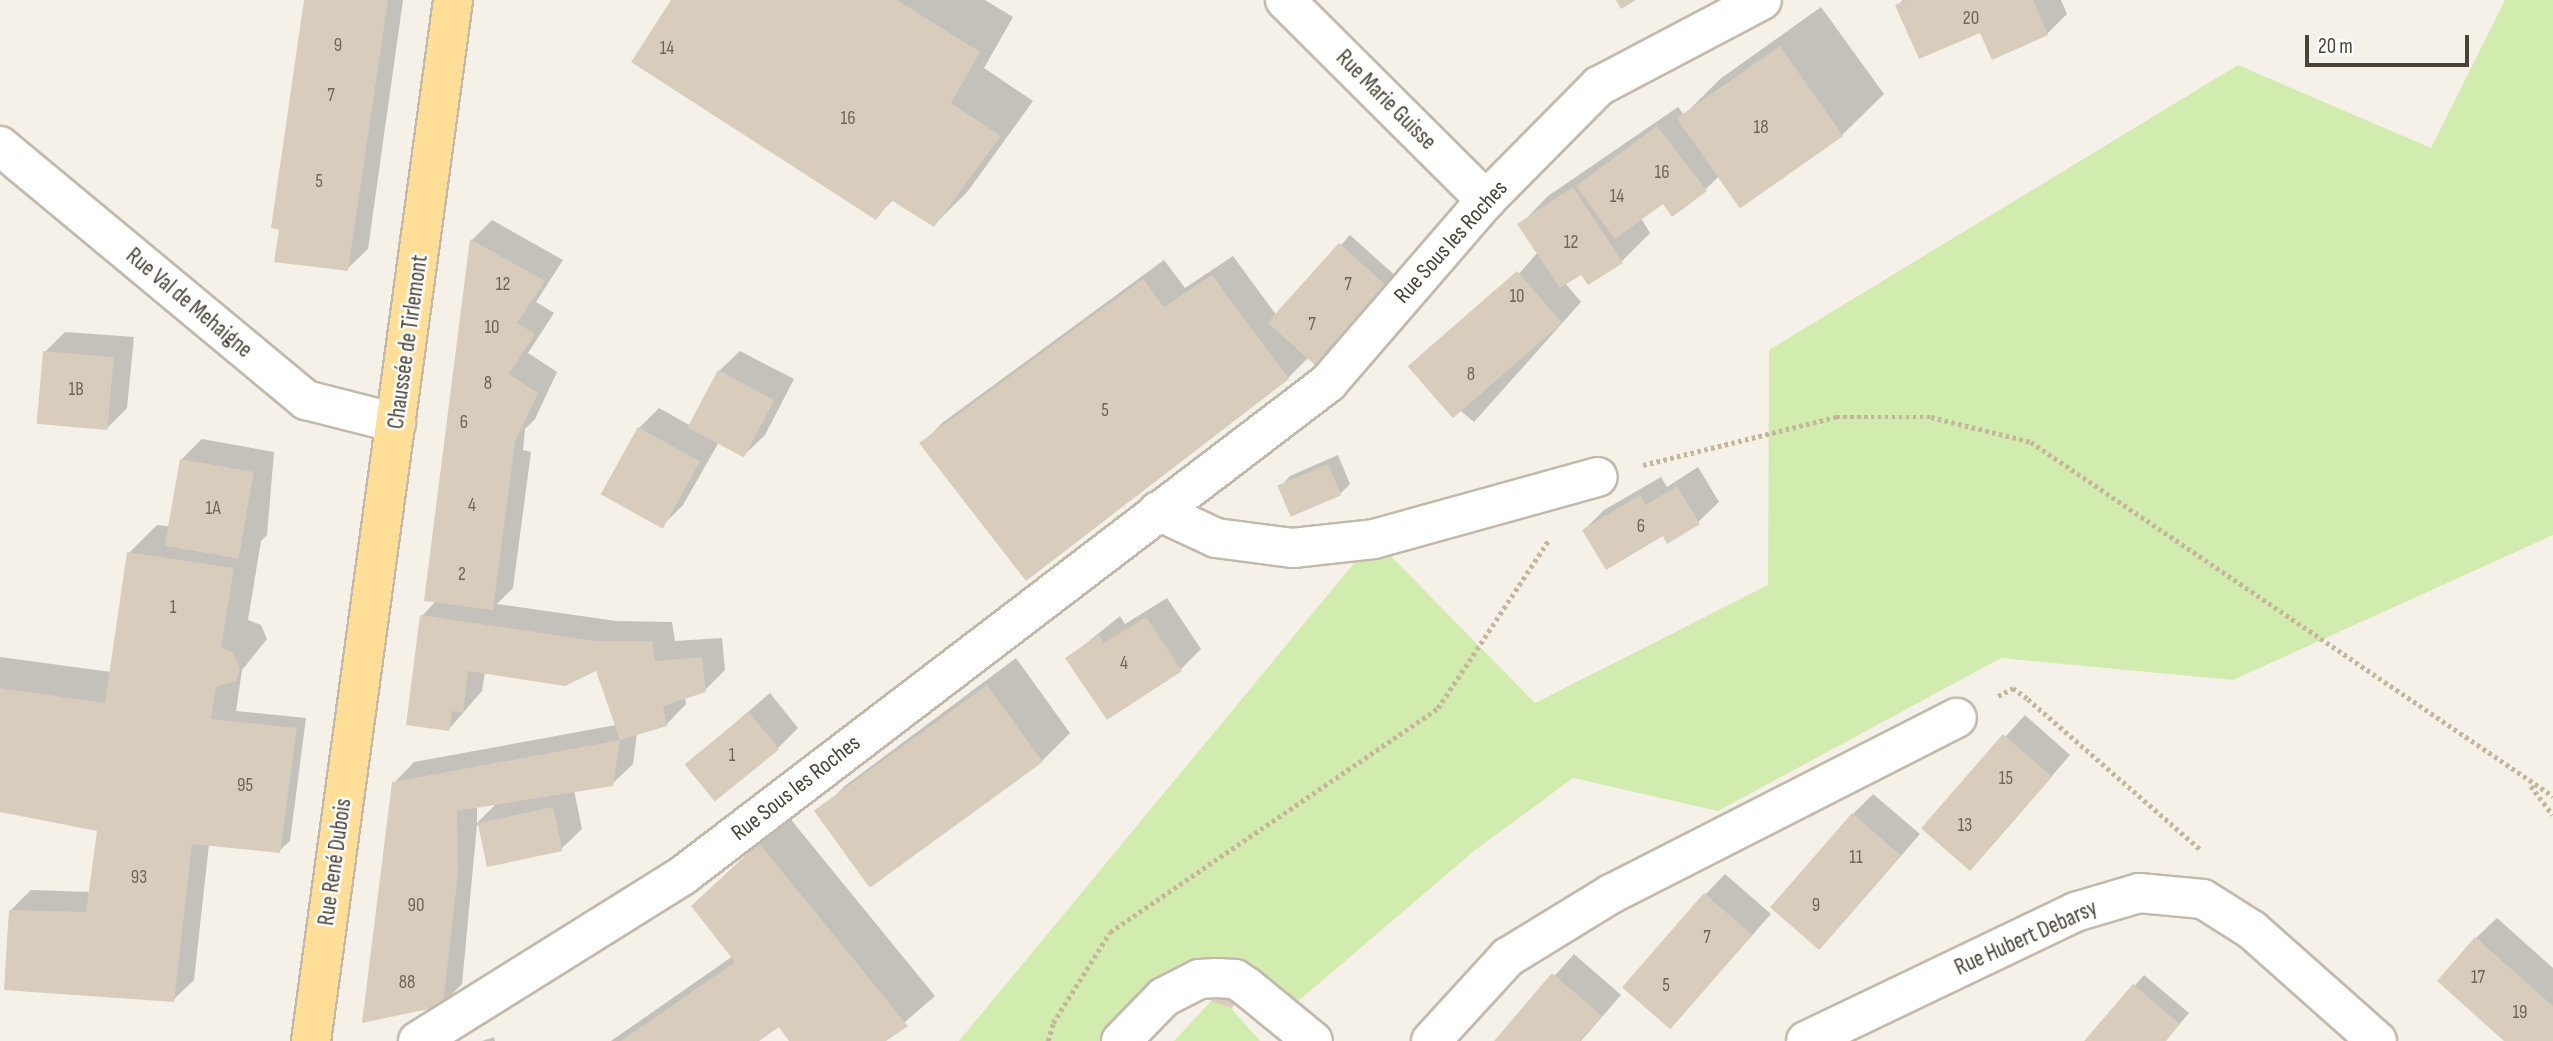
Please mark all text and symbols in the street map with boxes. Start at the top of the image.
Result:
house number: 20 [1963,8,1979,30]
scale bar [2308,21,2472,65]
text: 20 m [2318,34,2353,59]
house number: 9 [334,35,342,57]
house number: 14 [660,38,674,60]
street label: Rue Marie Guisse [1330,44,1442,156]
house number: 7 [327,85,335,107]
house number: 16 [841,108,855,130]
house number: 18 [1754,117,1768,139]
house number: 16 [1655,162,1669,184]
house number: 5 [315,171,323,193]
street label: Rue Sous les Roches [1389,175,1513,309]
house number: 14 [1610,186,1624,208]
house number: 12 [1564,232,1578,254]
street label: Rue Val de Mehaigne [120,242,258,364]
street label: Chaussée de Tirlemont [382,253,434,431]
house number: 12 [496,274,510,296]
house number: 7 [1344,274,1352,296]
house number: 10 [1509,286,1525,308]
house number: 7 [1308,314,1316,336]
house number: 10 [484,317,500,339]
house number: 8 [1467,364,1475,386]
house number: 8 [484,373,492,395]
house number: 1B [68,379,84,401]
house number: 5 [1101,400,1109,422]
house number: 6 [460,412,468,434]
house number: 4 [468,495,476,517]
house number: 1A [205,498,221,520]
house number: 6 [1637,516,1645,538]
house number: 2 [458,564,466,586]
house number: 1 [170,597,176,619]
house number: 4 [1120,653,1128,675]
street label: Rue Sous les Roches [726,729,866,847]
house number: 1 [729,745,735,767]
house number: 15 [1999,768,2013,790]
house number: 95 [237,775,253,797]
street label: Rue René Dubois [312,797,358,927]
house number: 13 [1958,815,1972,837]
house number: 11 [1849,847,1863,869]
house number: 93 [131,867,147,889]
street label: Rue Hubert Debarsy [1950,894,2102,982]
house number: 90 [408,895,424,917]
house number: 9 [1812,895,1820,917]
house number: 7 [1703,927,1711,949]
house number: 17 [2471,967,2485,989]
house number: 88 [399,972,415,994]
house number: 5 [1662,975,1670,997]
house number: 19 [2512,1002,2528,1024]

